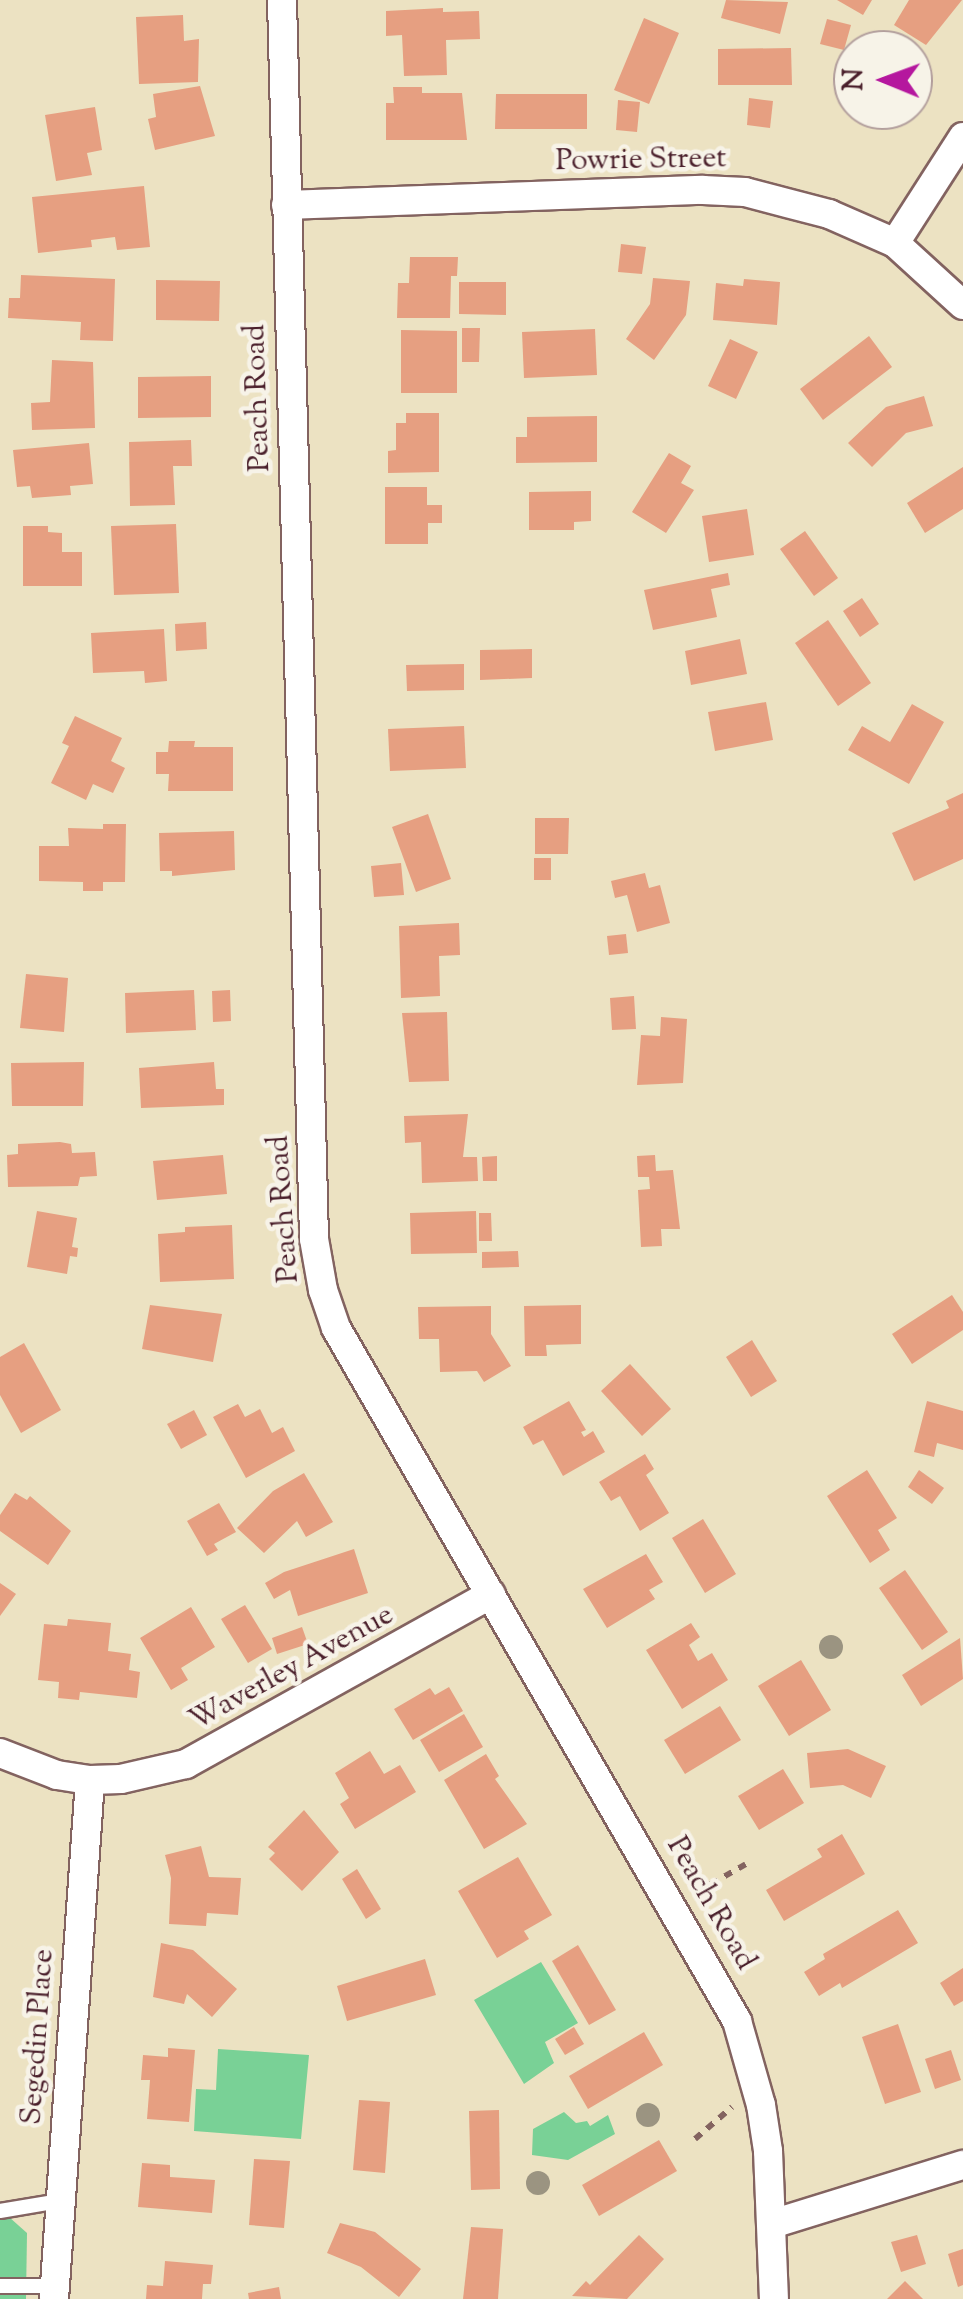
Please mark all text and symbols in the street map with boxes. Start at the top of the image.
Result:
north arrow [833,30,933,130]
text: N [835,68,875,91]
street label: Powrie Street [555,142,727,180]
street label: Peach Road [238,323,280,473]
street label: Peach Road [262,1134,308,1284]
street label: Waverley Avenue [184,1598,400,1740]
street label: Peach Road [657,1831,763,1977]
street label: Segedin Place [15,1948,63,2126]

